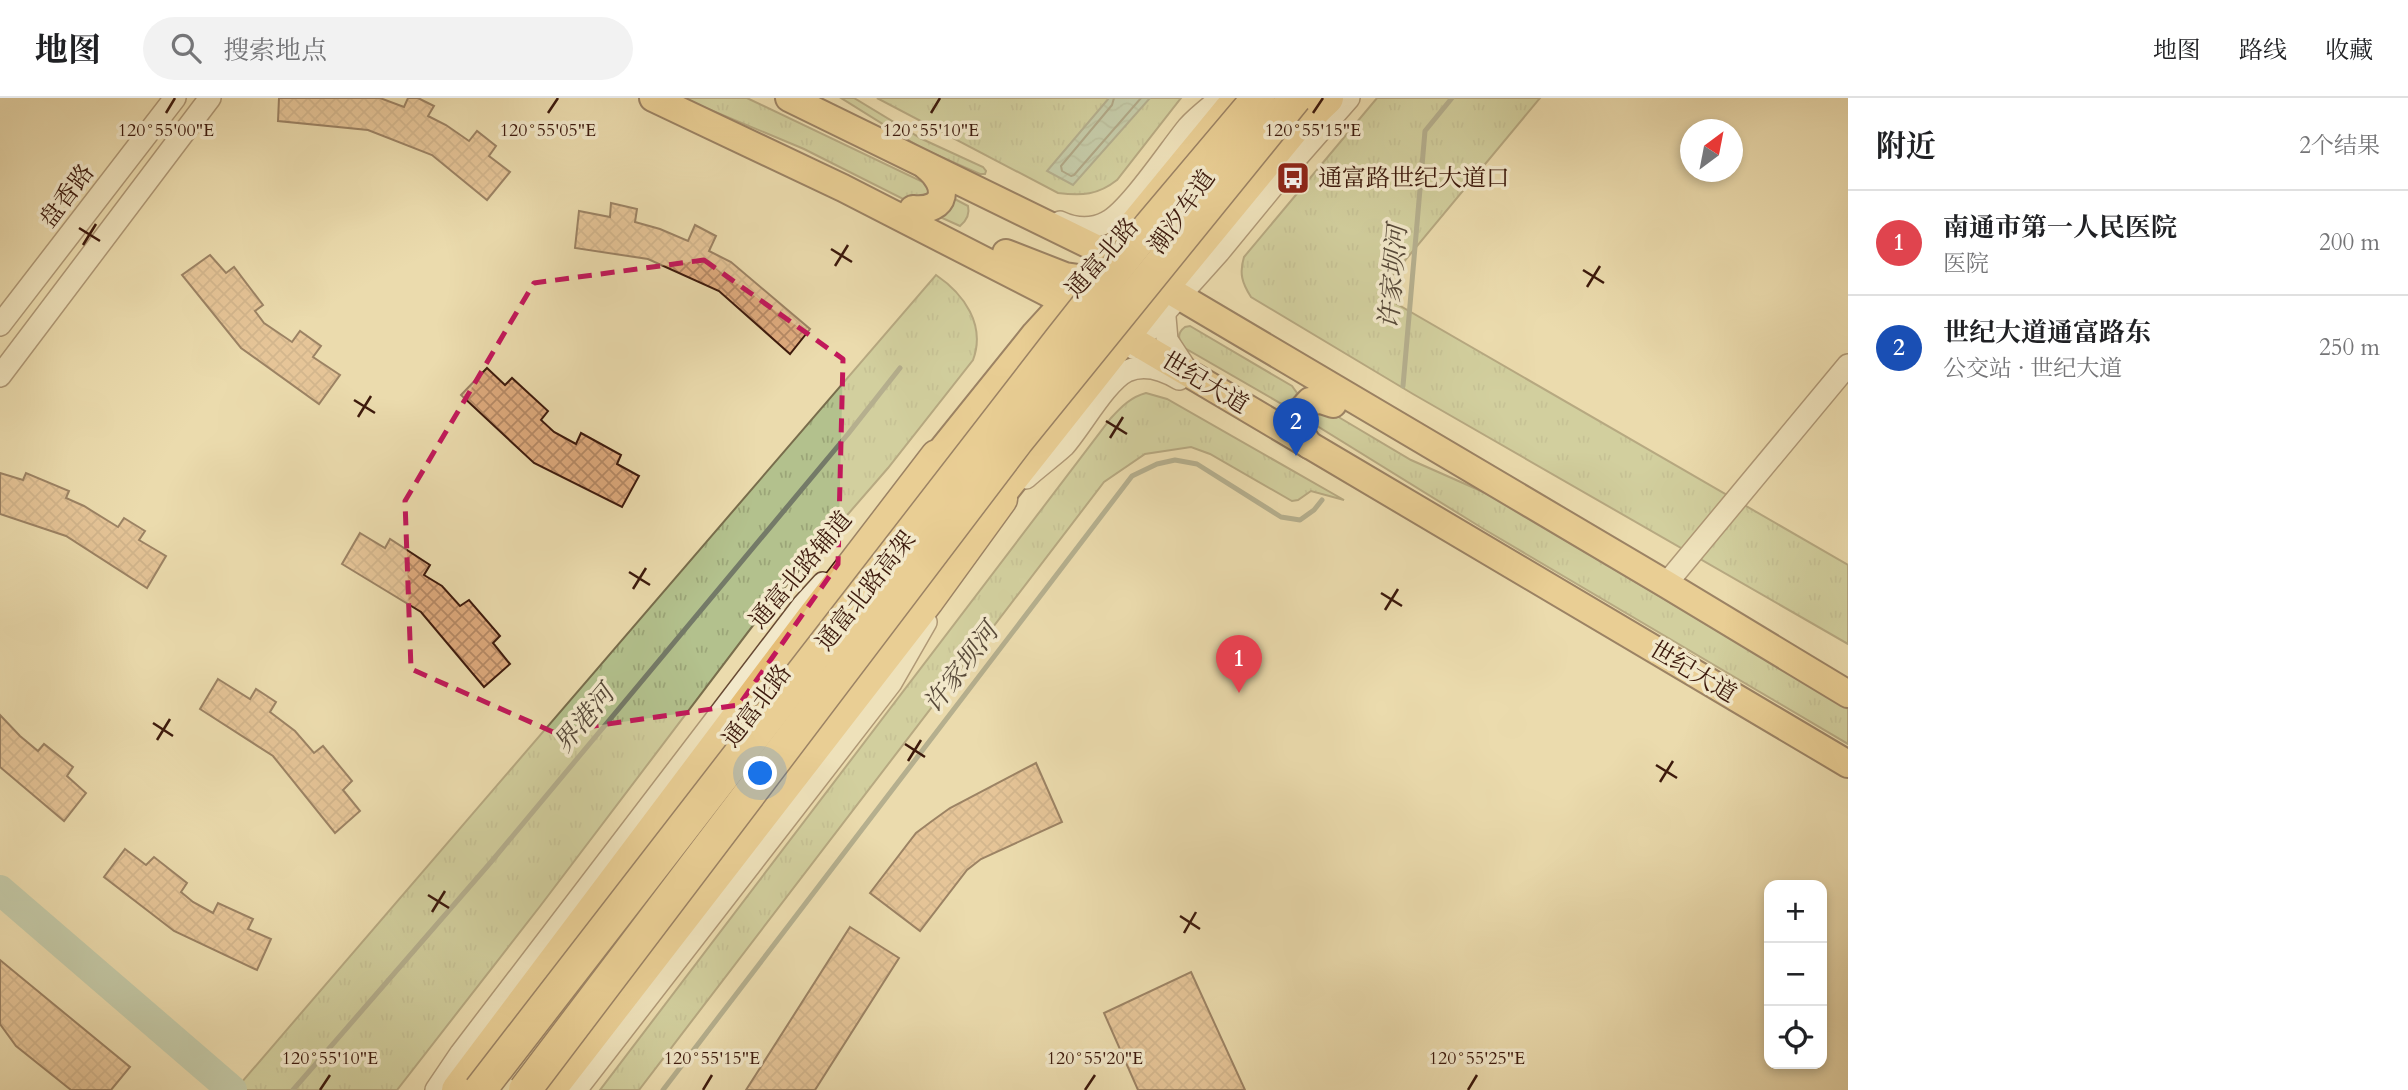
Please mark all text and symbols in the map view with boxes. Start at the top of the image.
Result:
search box [143,17,633,80]
text: 地图 [35,28,101,73]
icon: search [167,29,205,67]
text: 搜索地点 [223,33,327,68]
text: 地图 [2153,34,2201,67]
text: 路线 [2239,34,2287,67]
text: 收藏 [2325,34,2373,67]
text: 120°55'00"E [118,118,214,143]
text: 120°55'05"E [500,118,596,143]
text: 120°55'10"E [883,118,979,143]
text: 120°55'15"E [1265,118,1361,143]
north arrow [1680,119,1743,182]
text: 附近 [1876,126,1936,167]
text: 2个结果 [2299,130,2380,161]
street label: 盘香路 [32,157,102,235]
bus stop icon: 通富路世纪大道口 [1274,159,1312,197]
place label: 通富路世纪大道口 [1318,162,1510,195]
street label: 潮汐车道 [1141,163,1223,261]
text: 南通市第一人民医院 [1943,210,2177,245]
street label: 通富北路 [1058,211,1146,305]
water label: 许家坝河 [1371,220,1415,330]
text: 1 [1893,227,1905,258]
text: 200 m [2319,227,2380,258]
text: 医院 [1943,248,1989,279]
text: 世纪大道通富路东 [1943,315,2151,350]
text: 2 [1893,332,1905,363]
text: 250 m [2319,332,2380,363]
street label: 世纪大道 [1155,344,1255,422]
text: 公交站 · 世纪大道 [1943,353,2122,384]
pin: 2 [1273,398,1319,456]
street label: 通富北路辅道 [742,504,860,636]
street label: 通富北路高架 [809,524,923,658]
water label: 许家坝河 [916,613,1009,720]
street label: 世纪大道 [1643,633,1743,711]
pin: 1 [1216,635,1262,693]
street label: 通富北路 [715,658,799,754]
water label: 界港河 [546,675,625,760]
your location [743,756,777,790]
map controls [1764,880,1827,1069]
button: + [1764,880,1827,943]
button: − [1764,943,1827,1006]
button: locate [1764,1006,1827,1069]
text: 120°55'10"E [282,1046,378,1071]
text: 120°55'15"E [664,1046,760,1071]
text: 120°55'20"E [1047,1046,1143,1071]
text: 120°55'25"E [1429,1046,1525,1071]

